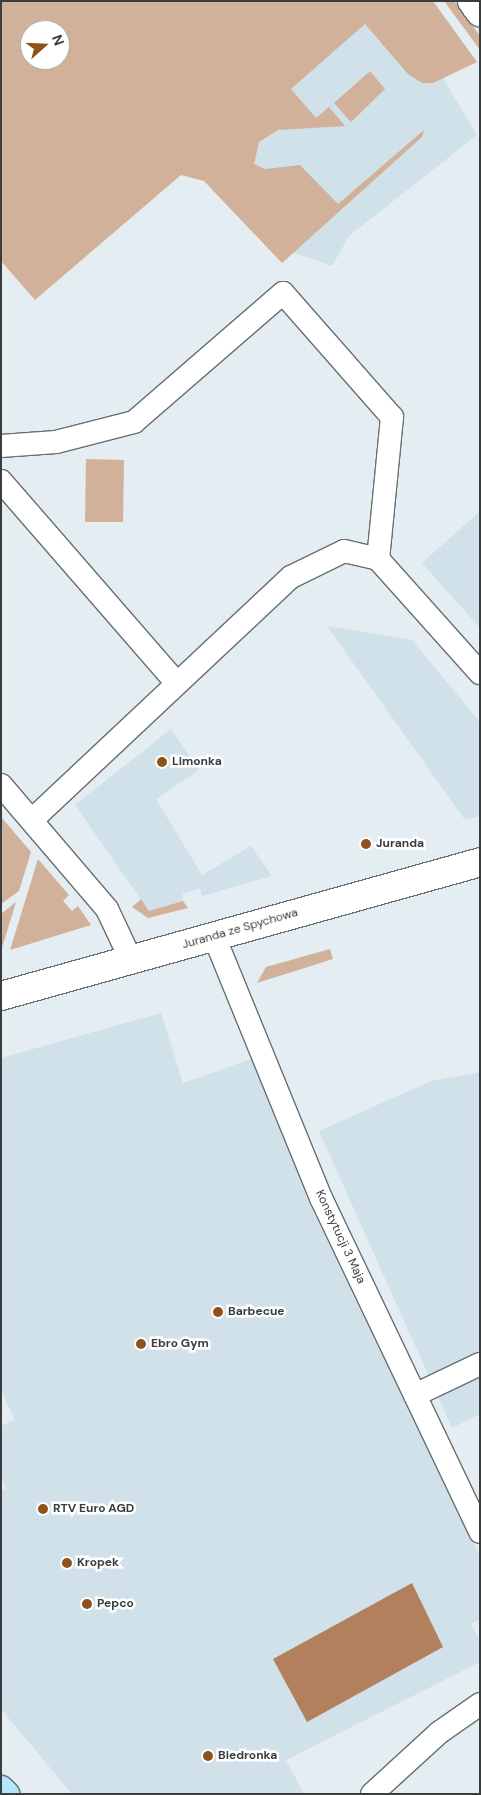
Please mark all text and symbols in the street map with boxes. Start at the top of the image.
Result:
north arrow [20,20,70,70]
text: N [48,32,68,48]
place label: Limonka [172,755,222,769]
marker: Limonka [156,756,168,768]
place label: Juranda [376,837,424,851]
marker: Juranda [360,838,372,850]
street label: Juranda ze Spychowa [180,906,300,952]
street label: Konstytucji 3 Maja [312,1188,368,1286]
place label: Barbecue [228,1305,285,1319]
marker: Barbecue [212,1306,224,1318]
place label: Ebro Gym [151,1337,209,1351]
marker: Ebro Gym [135,1338,147,1350]
place label: RTV Euro AGD [53,1502,134,1516]
marker: RTV Euro AGD [37,1503,49,1515]
place label: Kropek [77,1556,119,1570]
marker: Kropek [61,1557,73,1569]
place label: Pepco [97,1597,134,1611]
marker: Pepco [81,1598,93,1610]
place label: Biedronka [218,1749,277,1763]
marker: Biedronka [202,1750,214,1762]

